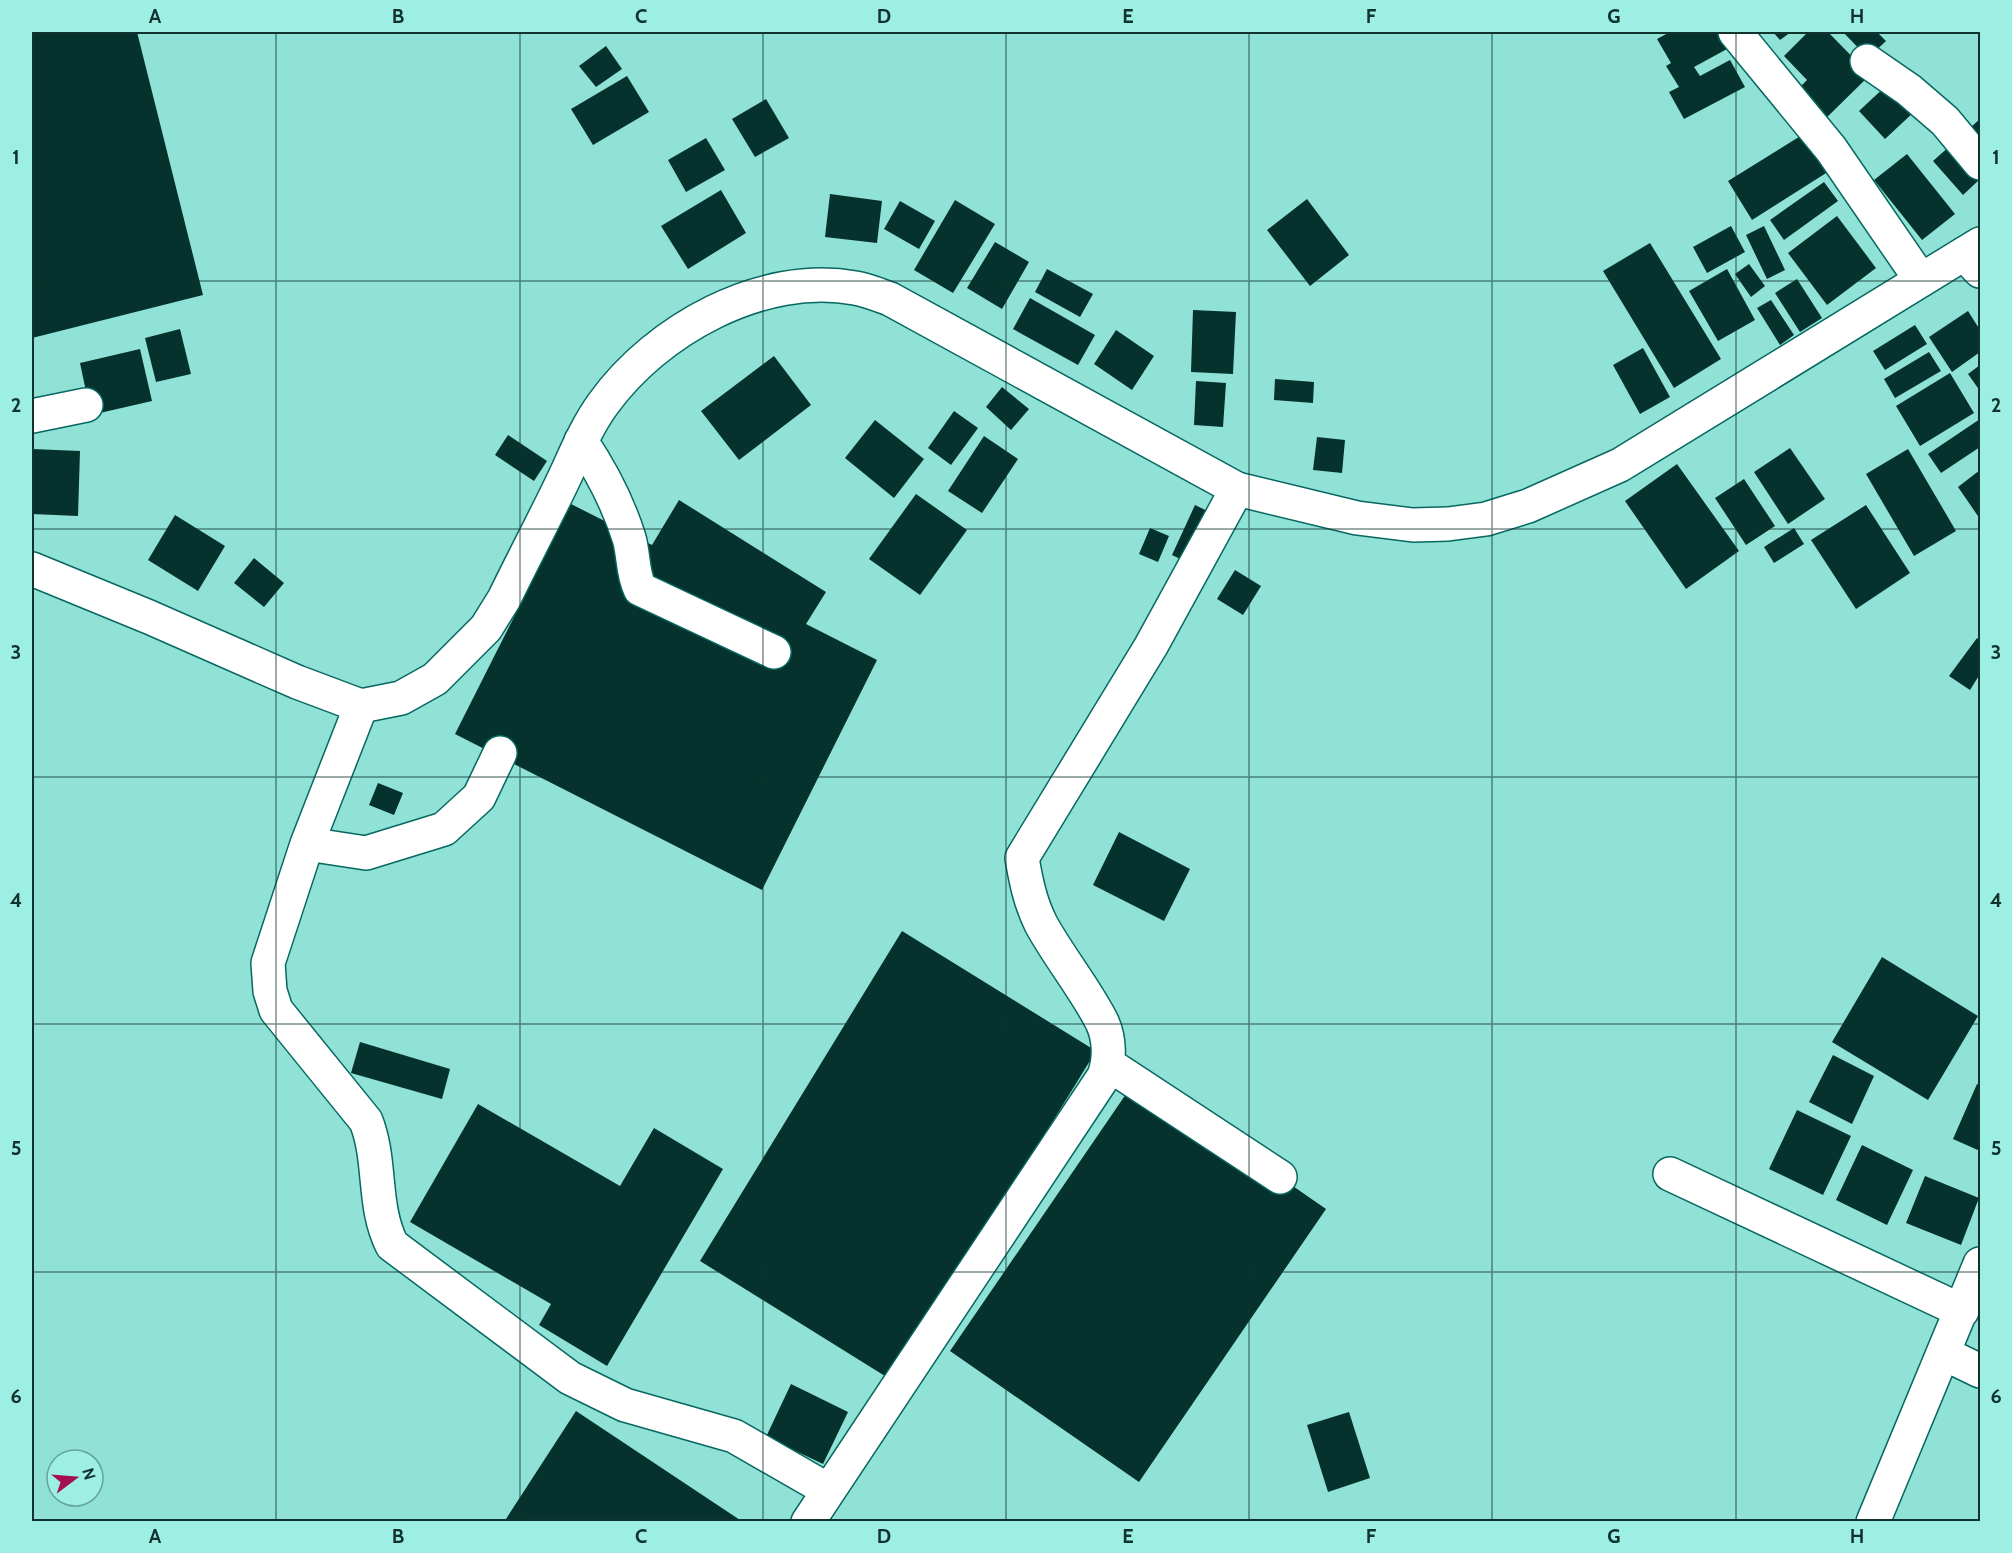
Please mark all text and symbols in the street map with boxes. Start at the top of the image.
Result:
text: A [149,4,162,28]
text: B [392,4,404,28]
text: C [635,4,647,28]
text: D [877,4,891,28]
text: E [1122,4,1134,28]
text: F [1366,4,1377,28]
text: G [1607,4,1621,28]
text: H [1850,4,1864,28]
text: 1 [12,145,20,169]
text: 1 [1992,145,2000,169]
text: 2 [11,393,21,417]
text: 2 [1991,393,2001,417]
text: 3 [11,640,21,664]
text: 3 [1991,640,2001,664]
text: 4 [10,888,22,912]
text: 4 [1990,888,2002,912]
text: 5 [11,1136,21,1160]
text: 5 [1991,1136,2001,1160]
text: 6 [10,1384,22,1408]
text: 6 [1990,1384,2002,1408]
north arrow [45,1448,105,1508]
text: N [78,1466,100,1482]
text: A [149,1524,162,1548]
text: B [392,1524,404,1548]
text: C [635,1524,647,1548]
text: D [877,1524,891,1548]
text: E [1122,1524,1134,1548]
text: F [1366,1524,1377,1548]
text: G [1607,1524,1621,1548]
text: H [1850,1524,1864,1548]

